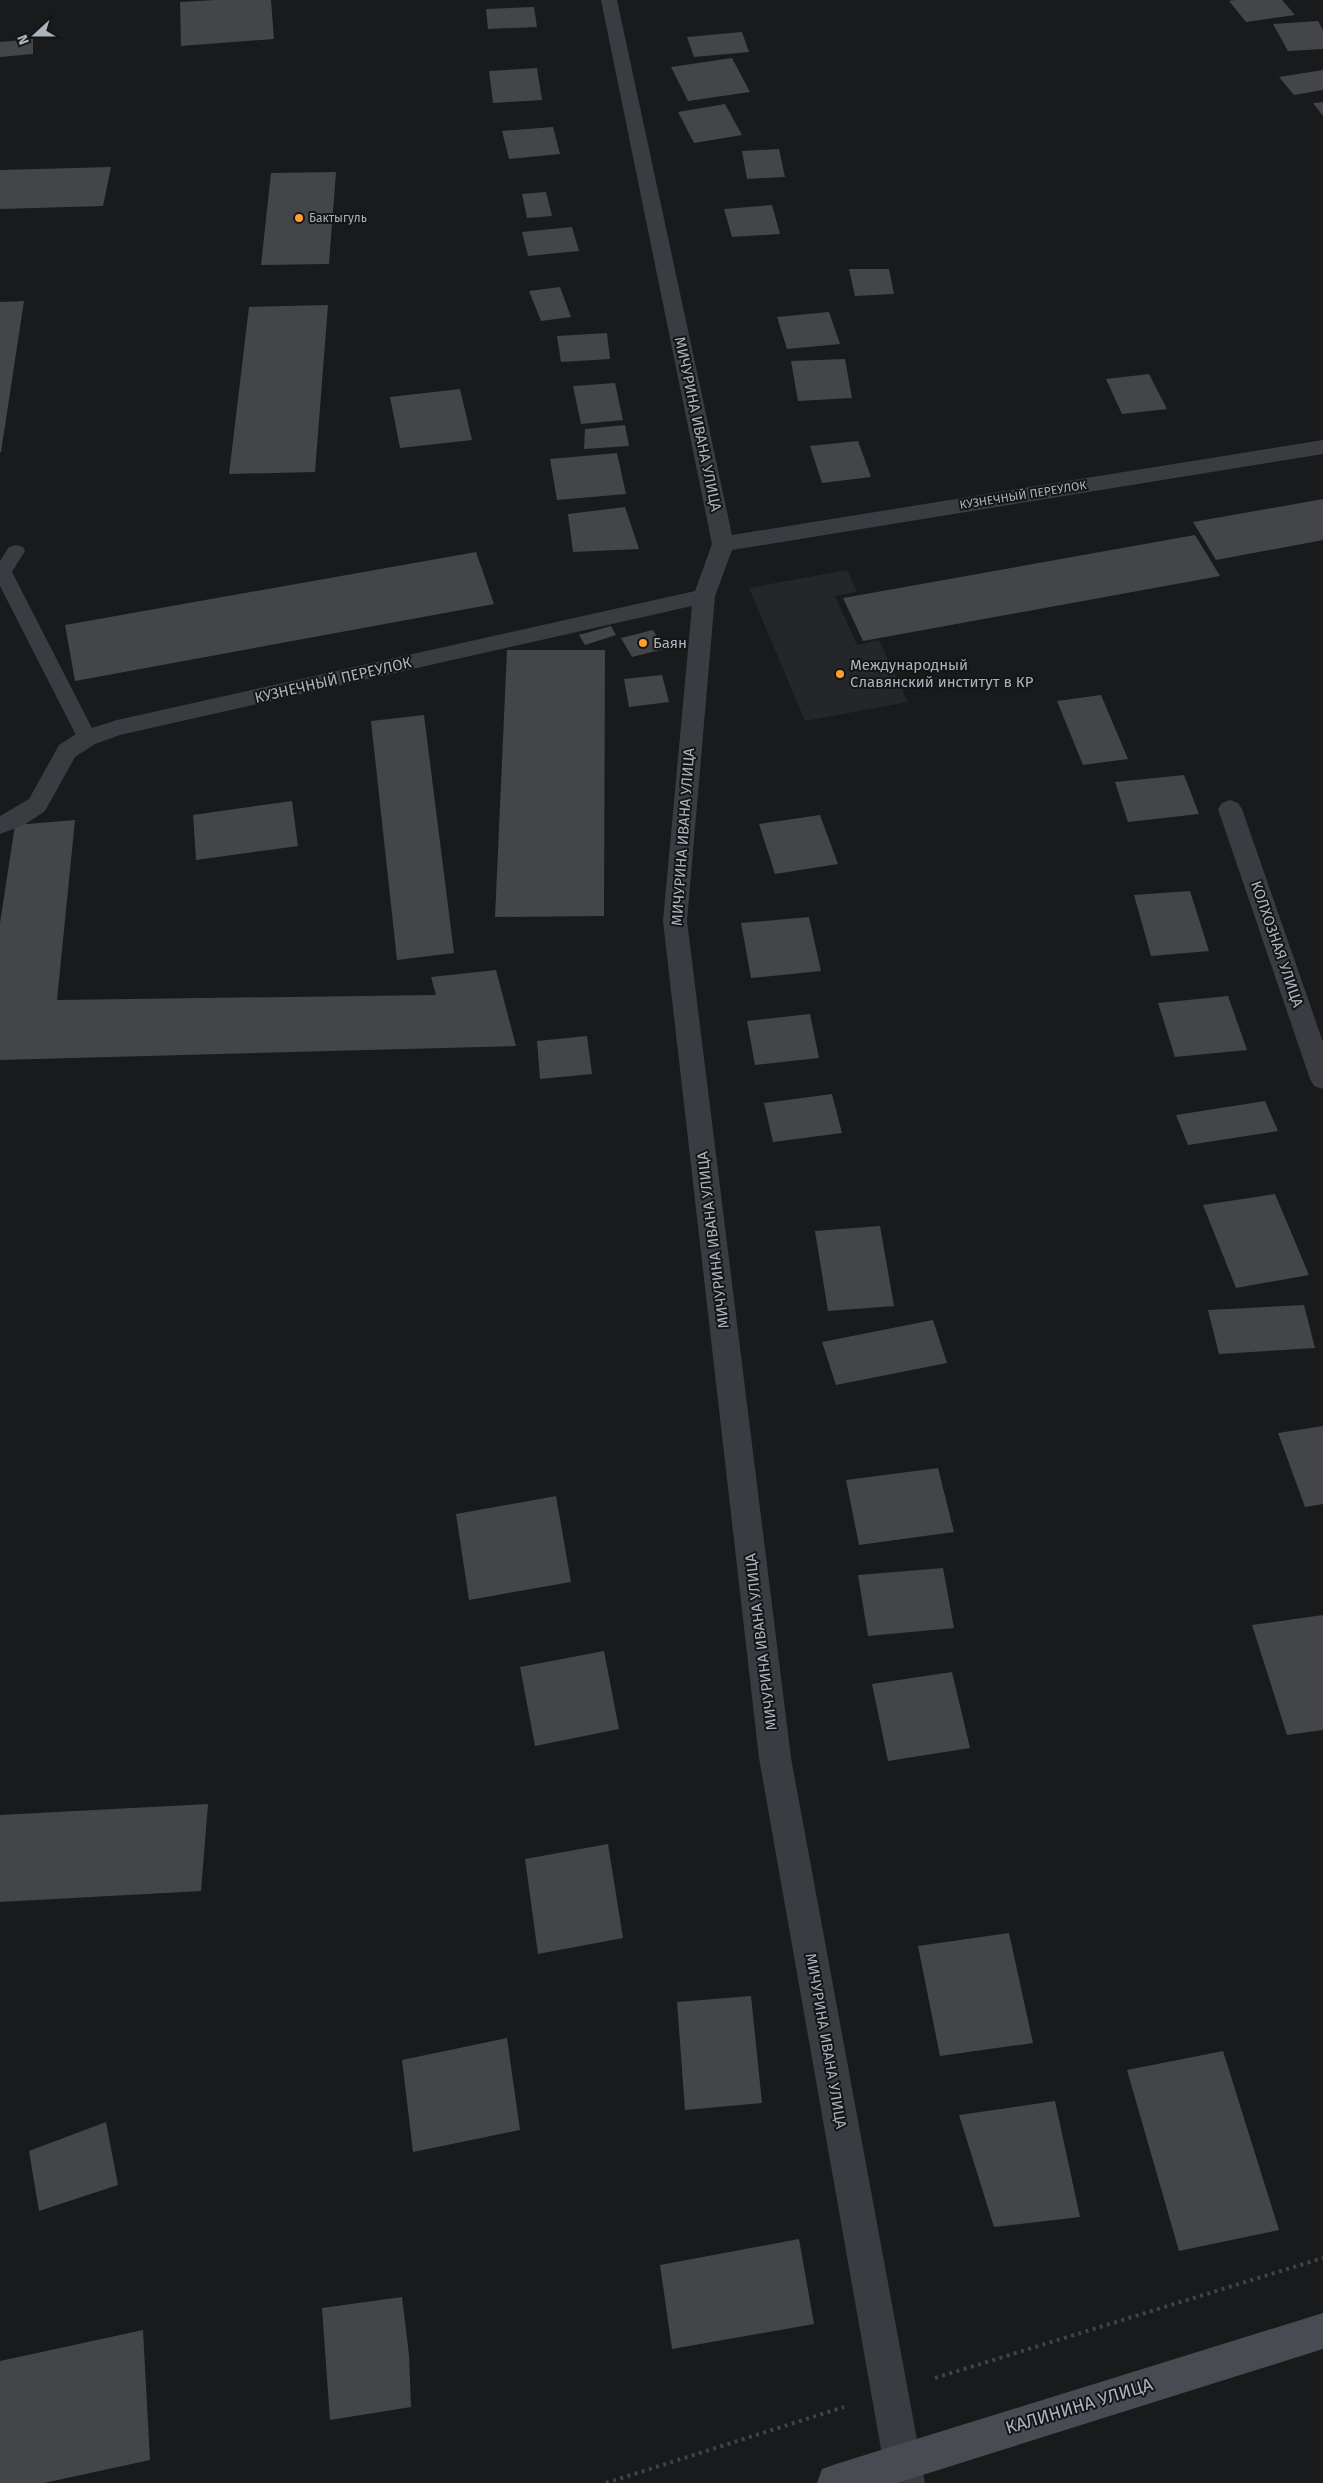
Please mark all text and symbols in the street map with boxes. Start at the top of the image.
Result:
north arrow [10,10,60,60]
text: N [14,32,33,47]
place label: Бактыгуль [309,211,367,225]
marker: Бактыгуль [293,212,305,224]
street label: МИЧУРИНА ИВАНА УЛИЦА [671,335,725,513]
street label: КУЗНЕЧНЫЙ ПЕРЕУЛОК [958,477,1087,512]
place label: Баян [653,634,687,652]
marker: Баян [637,637,649,649]
street label: КУЗНЕЧНЫЙ ПЕРЕУЛОК [253,653,413,707]
place label: Международный Славянский институт в КР [850,656,1034,691]
marker: Международный Славянский институт в КР [834,668,846,680]
street label: МИЧУРИНА ИВАНА УЛИЦА [668,747,698,926]
street label: КОЛХОЗНАЯ УЛИЦА [1247,878,1307,1010]
street label: МИЧУРИНА ИВАНА УЛИЦА [693,1150,733,1329]
street label: МИЧУРИНА ИВАНА УЛИЦА [741,1552,781,1731]
street label: МИЧУРИНА ИВАНА УЛИЦА [802,1952,850,2131]
street label: КАЛИНИНА УЛИЦА [1003,2373,1156,2439]

